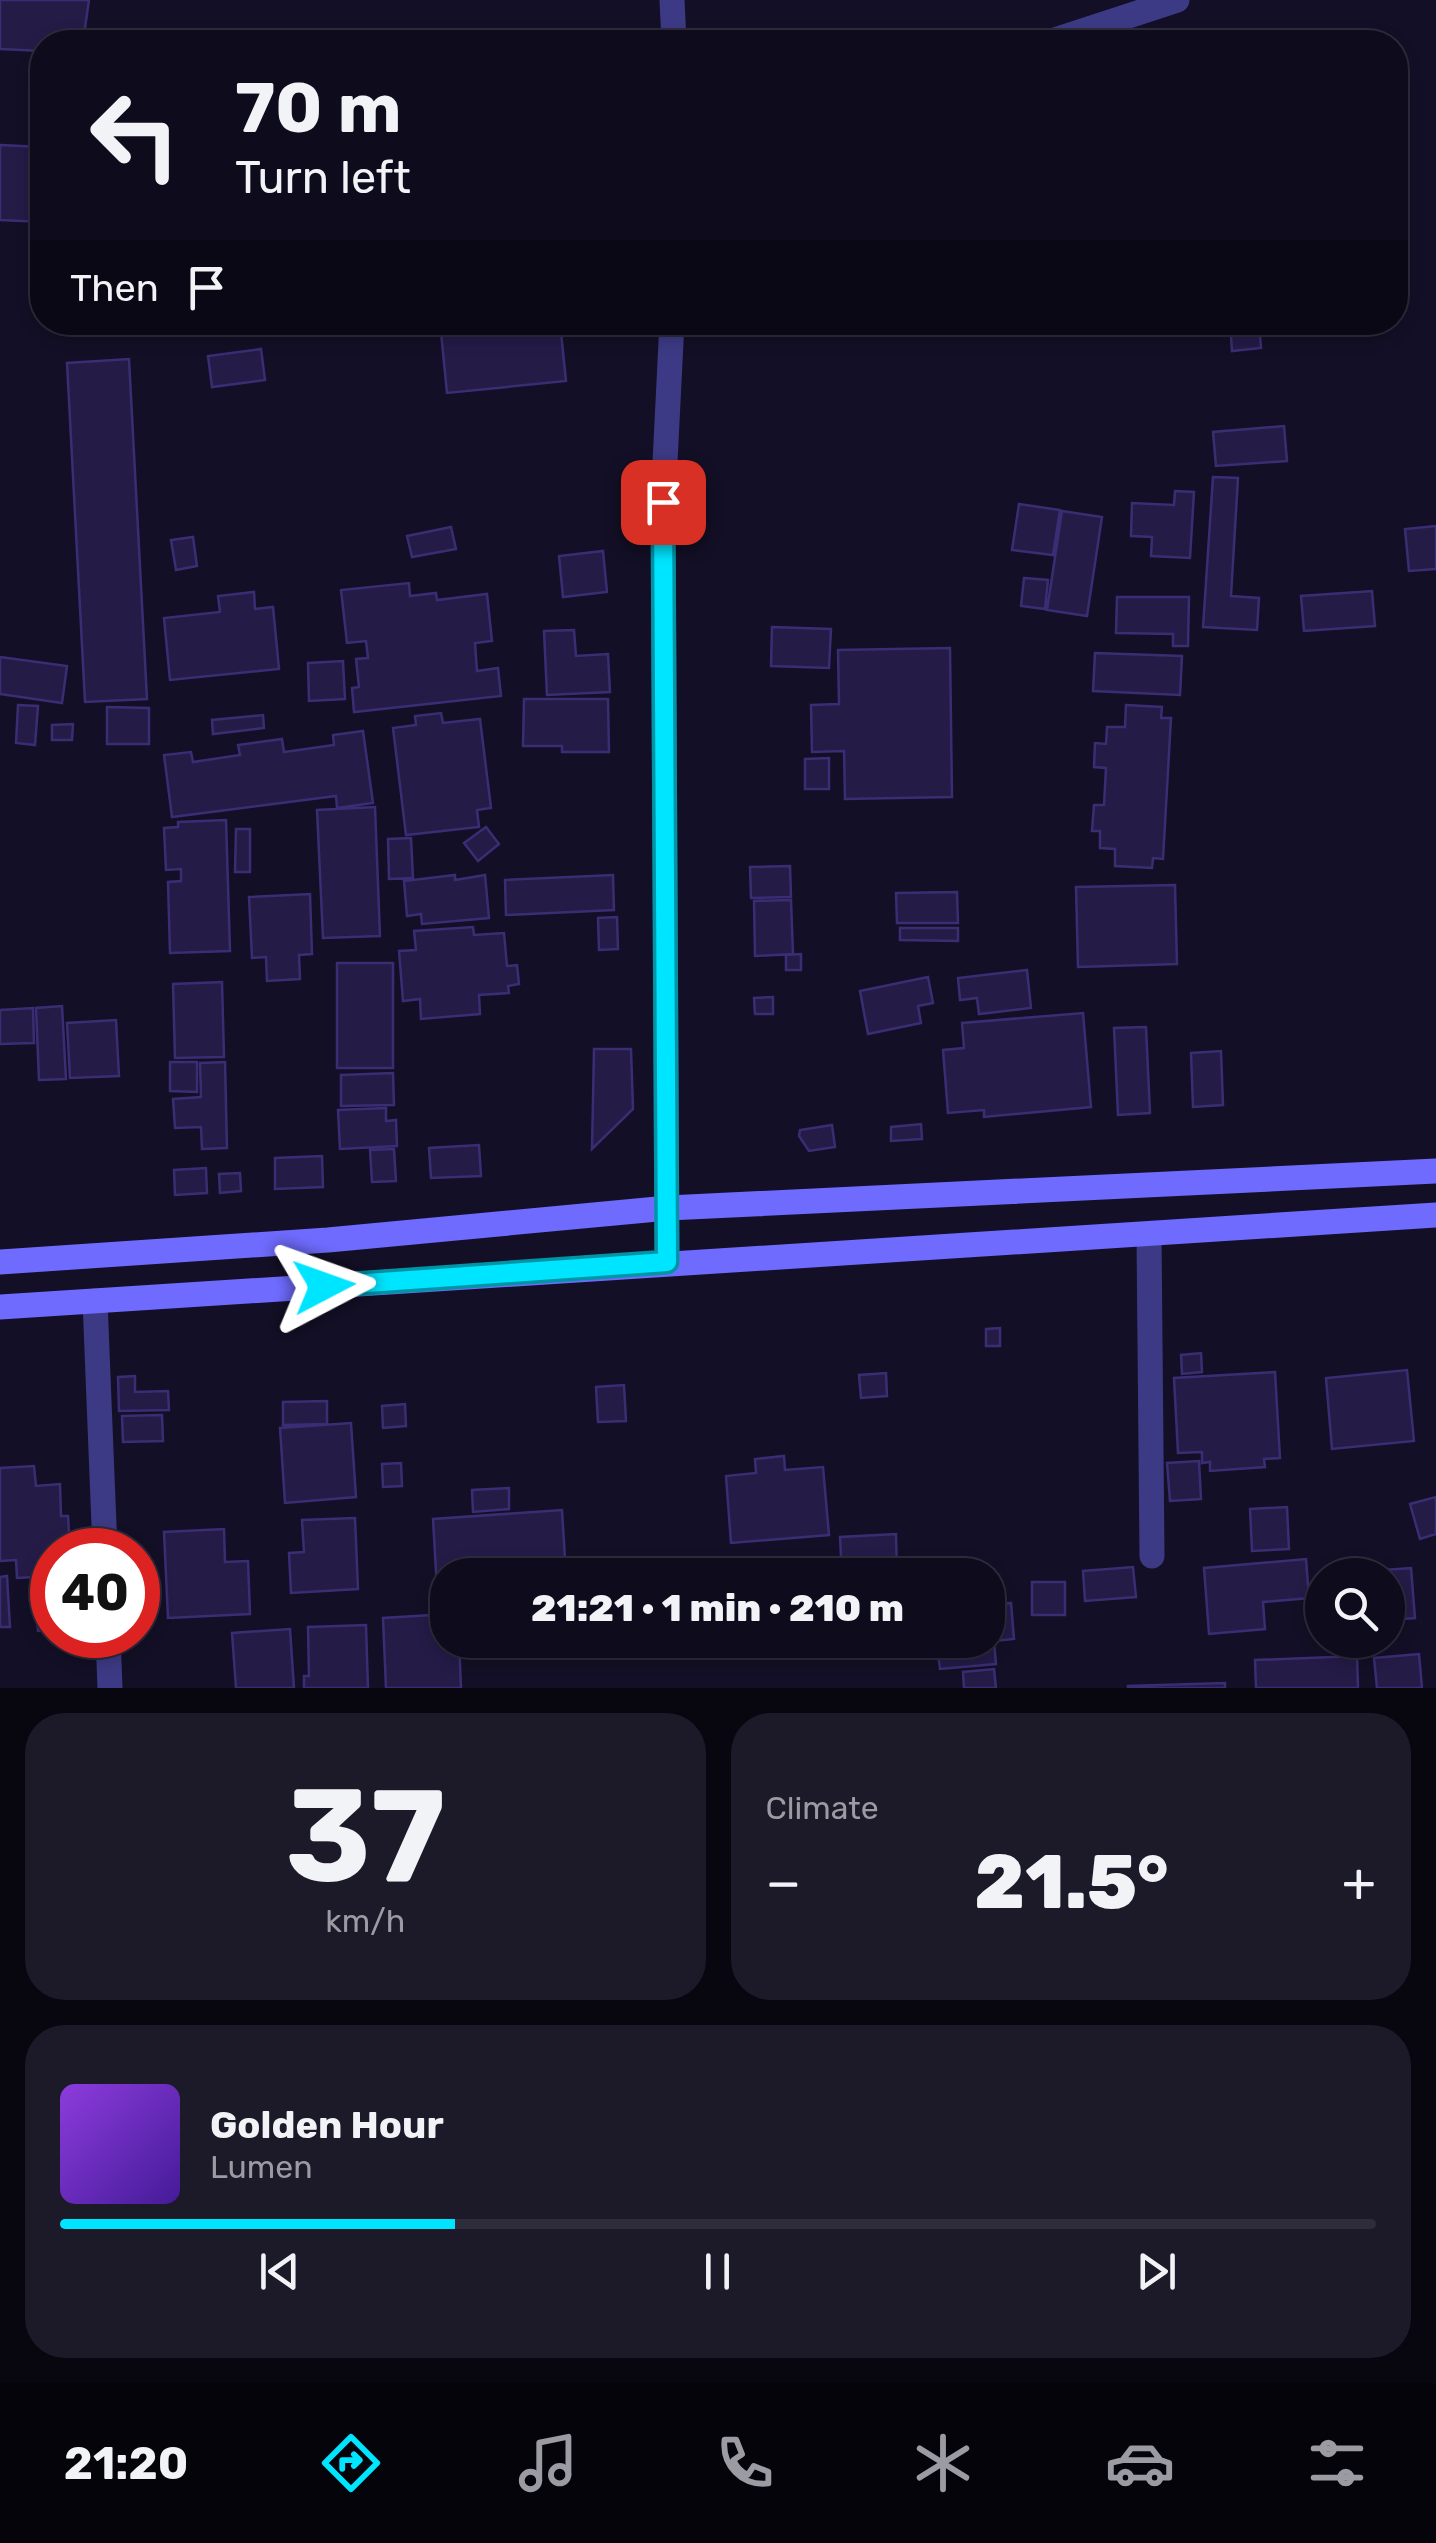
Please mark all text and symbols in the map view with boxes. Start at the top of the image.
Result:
text: 70 m [235,67,402,150]
icon: left [70,70,200,200]
text: Turn left [235,151,411,204]
icon: arrive [179,260,234,315]
text: Then [70,265,159,311]
pin [621,460,706,545]
icon: arrive [636,475,691,530]
position arrow [272,1234,376,1338]
speed limit sign: 40 [30,1528,160,1658]
map controls [1305,1558,1405,1658]
button: search [1305,1558,1405,1658]
text: 21:21 · 1 min · 210 m [531,1585,904,1631]
text: 37 [285,1759,445,1914]
text: Climate [766,1789,879,1827]
text: 21.5° [974,1838,1169,1927]
text: − [766,1850,801,1915]
text: + [1342,1850,1376,1915]
text: km/h [325,1902,405,1940]
text: Golden Hour [210,2102,444,2148]
text: Lumen [210,2148,313,2186]
icon: previous [252,2244,307,2299]
icon: pause [690,2244,745,2299]
icon: next [1129,2244,1184,2299]
icon: directions [316,2428,386,2498]
icon: music [513,2428,583,2498]
icon: phone [710,2428,780,2498]
icon: climate [908,2428,978,2498]
icon: car [1105,2428,1175,2498]
icon: filters [1302,2428,1372,2498]
text: 21:20 [64,2437,188,2490]

